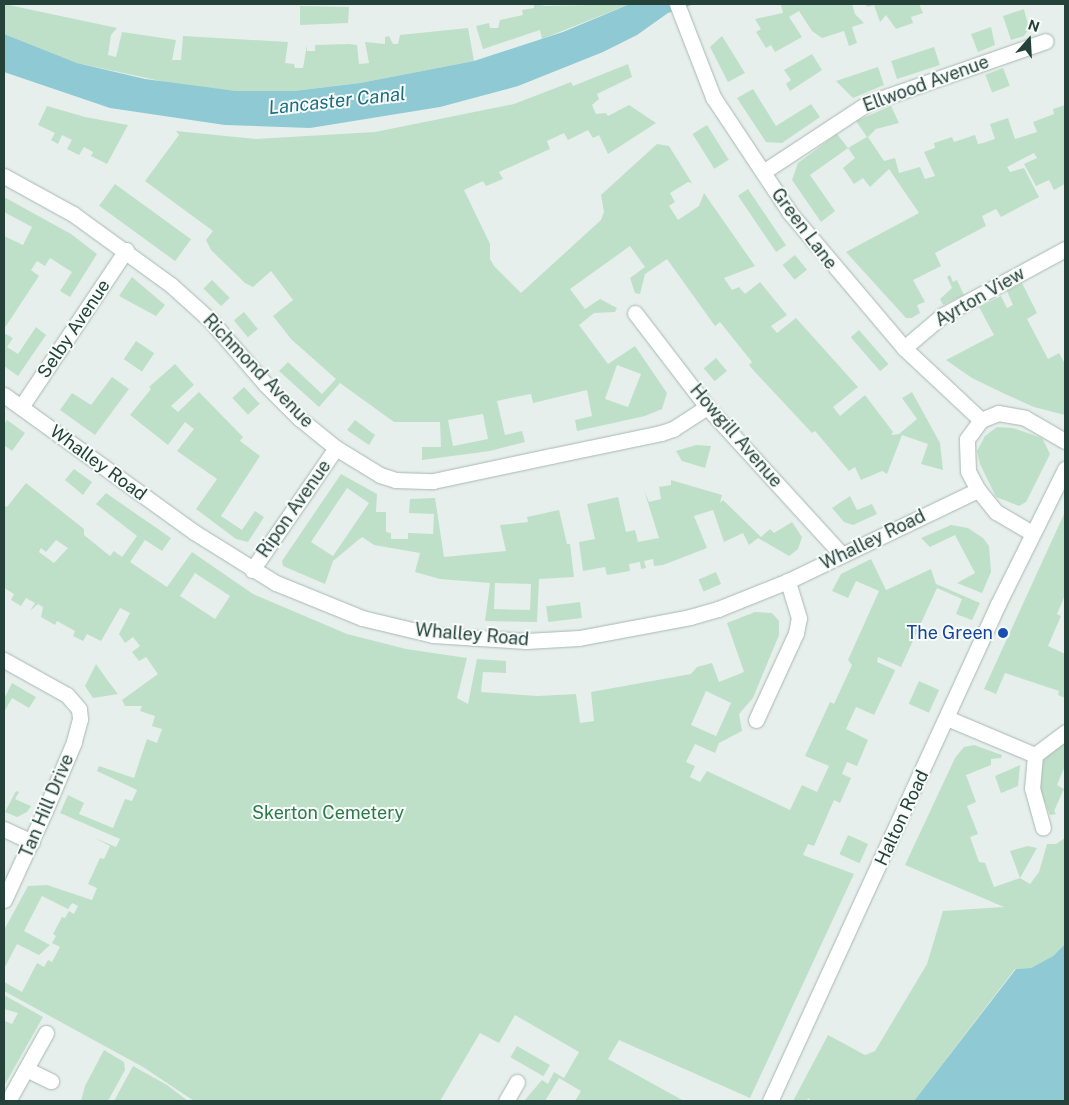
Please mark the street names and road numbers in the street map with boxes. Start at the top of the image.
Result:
street label: Ellwood Avenue [860,51,992,117]
street label: Green Lane [767,184,841,274]
street label: Ayrton View [931,263,1029,331]
street label: Selby Avenue [33,276,115,382]
street label: Richmond Avenue [198,310,318,432]
street label: Howgill Avenue [685,380,787,492]
street label: Whalley Road [45,421,151,505]
street label: Ripon Avenue [252,456,336,562]
street label: Whalley Road [817,505,929,575]
street label: Whalley Road [414,619,530,651]
street label: Tan Hill Drive [15,751,79,861]
street label: Halton Road [870,767,934,869]

